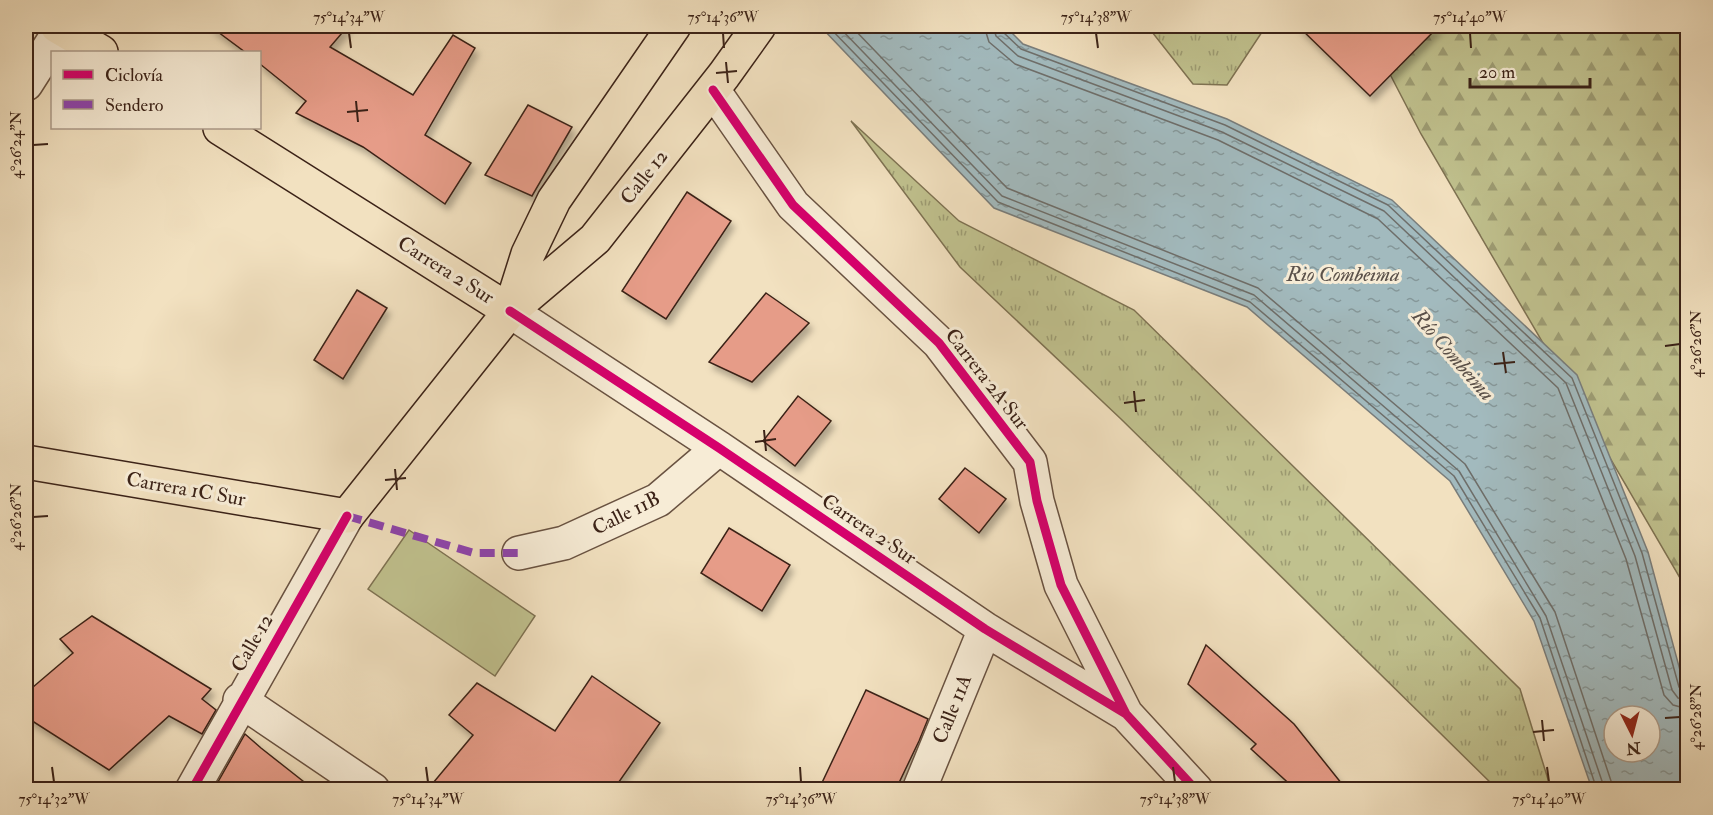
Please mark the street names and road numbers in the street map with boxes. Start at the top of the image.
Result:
street label: Calle 12 [615,145,673,209]
street label: Carrera 2 Sur [393,231,499,310]
street label: Carrera 2A Sur [940,323,1035,435]
street label: Carrera 1C Sur [124,466,248,512]
street label: Calle 11B [588,485,664,541]
street label: Carrera 2 Sur [817,488,922,570]
street label: Calle 12 [225,610,279,676]
street label: Calle 11A [927,670,977,747]

